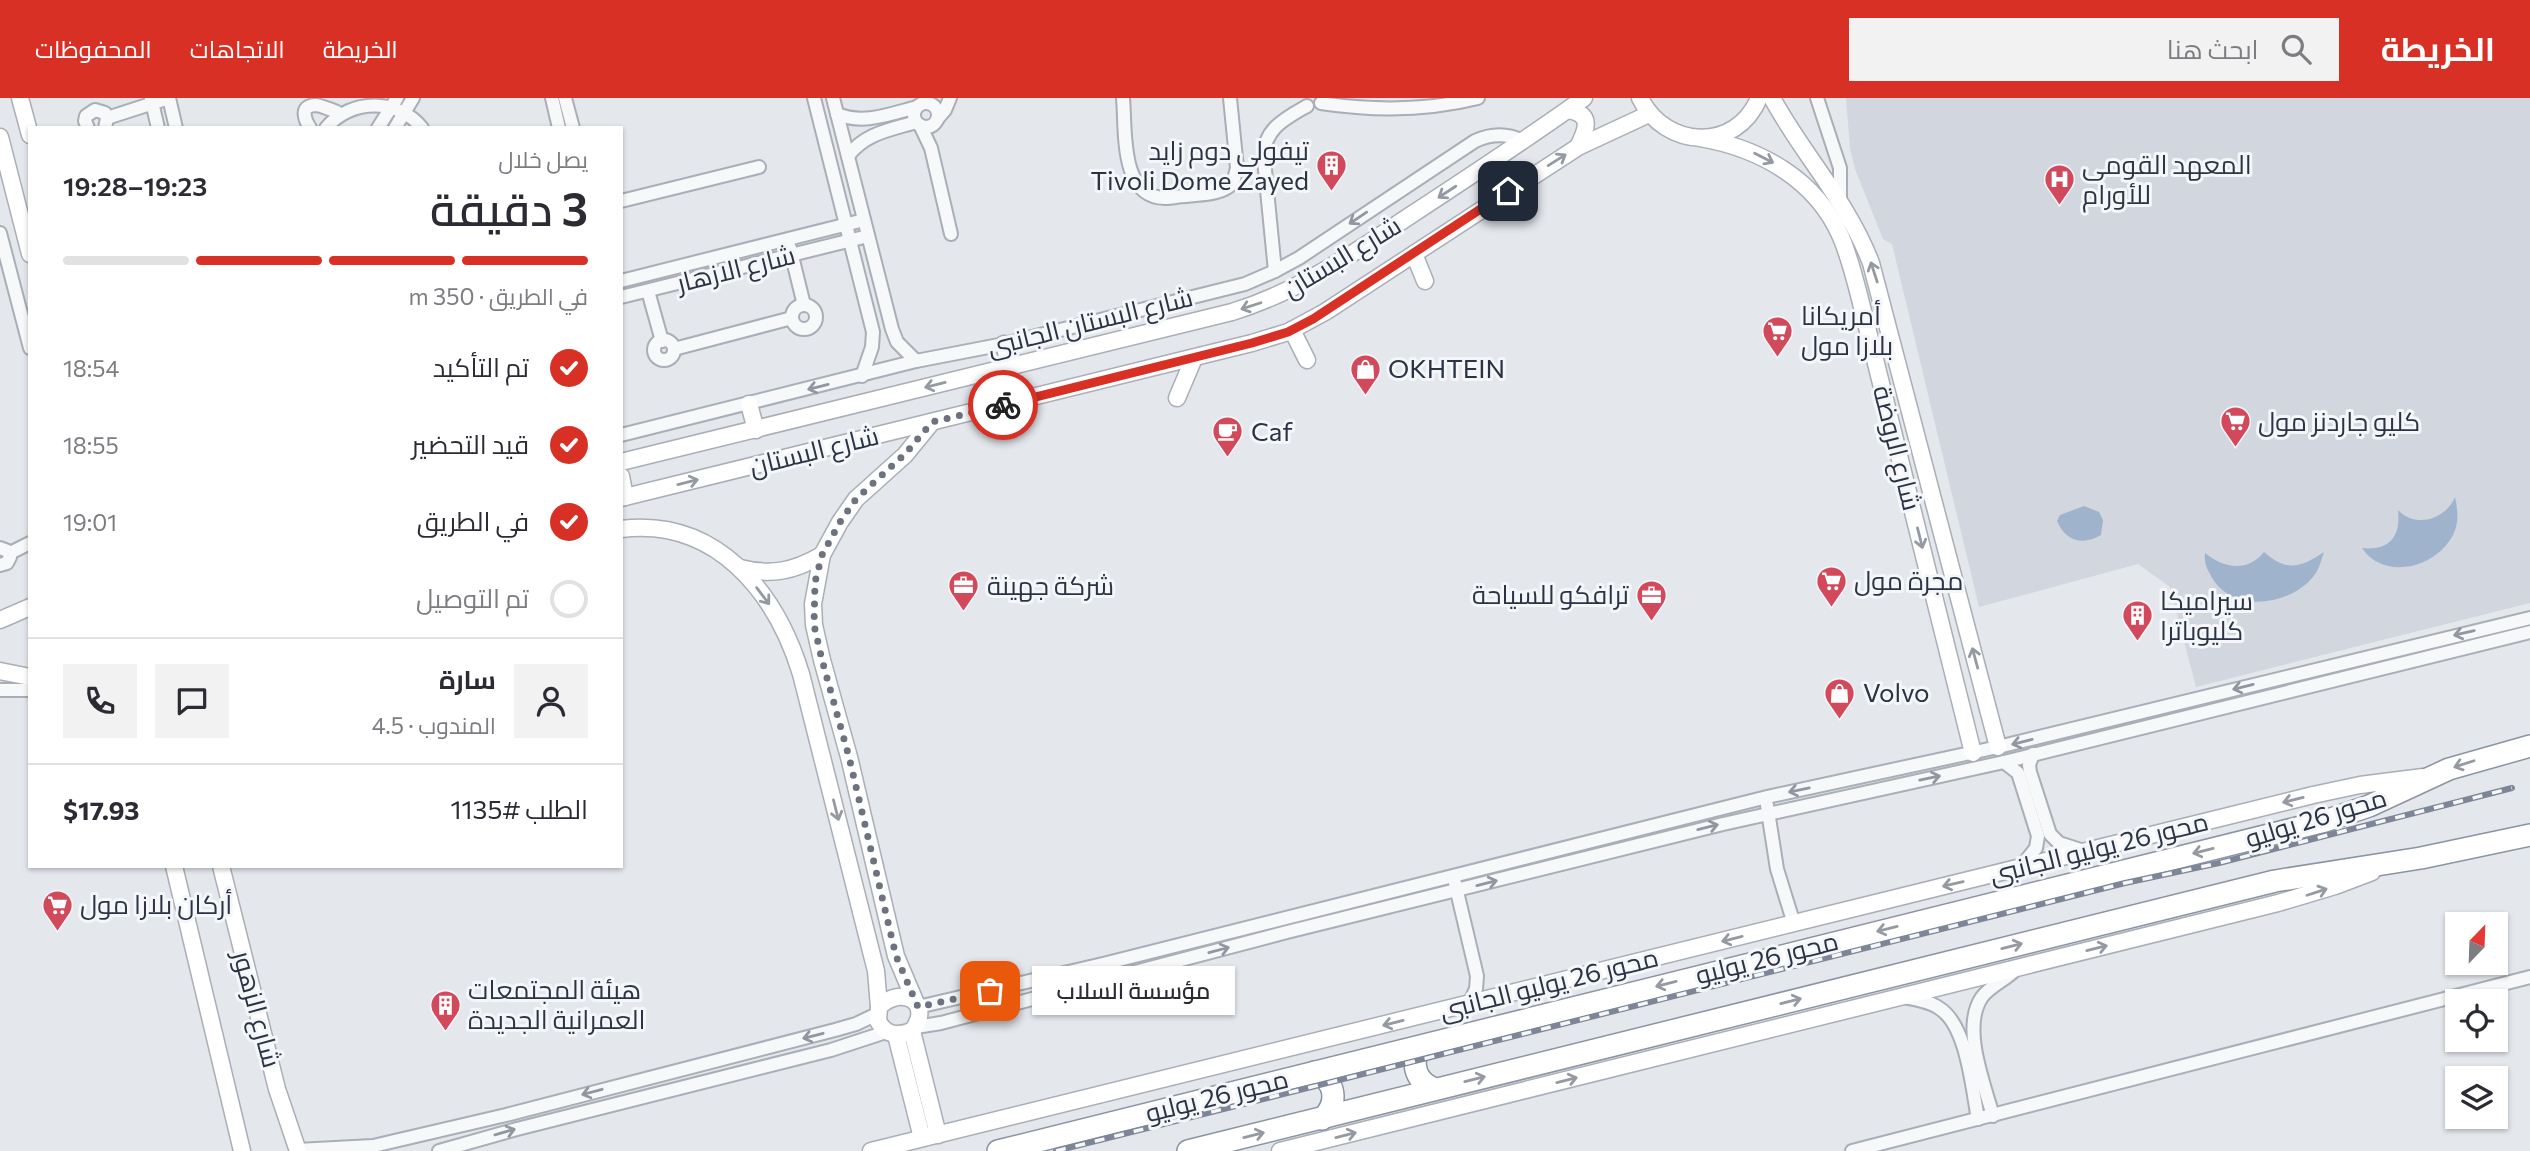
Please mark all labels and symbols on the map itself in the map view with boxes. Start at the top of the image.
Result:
place label: تيفولى دوم زايد Tivoli Dome Zayed [1090,134,1309,195]
place label: المعهد القومى للأورام [2082,148,2252,213]
building icon: تيفولى دوم زايد Tivoli Dome Zayed [1315,149,1349,193]
one-way arrow [1754,151,1774,165]
one-way arrow [1546,153,1566,167]
pin [1478,161,1538,221]
hospital icon: المعهد القومى للأورام [2042,163,2076,207]
one-way arrow [1438,184,1457,199]
street label: شارع البستان [1277,208,1407,306]
one-way arrow [1349,211,1369,225]
street label: شارع الازهار [671,238,799,301]
one-way arrow [1867,261,1879,283]
street label: شارع البستان الجانبى [984,280,1196,364]
place label: أمريكانا بلازا مول [1801,299,1893,361]
one-way arrow [1241,301,1263,313]
supermarket icon: أمريكانا بلازا مول [1761,314,1795,358]
shop icon: OKHTEIN [1348,352,1382,396]
place label: OKHTEIN [1388,352,1505,383]
courier [968,370,1038,440]
one-way arrow [925,379,947,392]
one-way arrow [807,381,830,394]
street label: شارع الروضة [1865,382,1929,514]
supermarket icon: كليو جاردنز مول [2218,405,2252,449]
place label: كليو جاردنز مول [2258,405,2420,437]
cafe icon: Caf [1211,415,1245,459]
place label: Caf [1251,415,1293,446]
street label: شارع البستان [746,419,882,483]
one-way arrow [676,475,698,488]
one-way arrow [1914,526,1927,549]
supermarket icon: مجرة مول [1814,564,1848,608]
place label: مجرة مول [1854,564,1963,596]
office icon: شركة جهينة [947,569,981,613]
place label: شركة جهينة [987,569,1114,602]
place label: ترافكو للسياحة [1472,578,1629,610]
office icon: ترافكو للسياحة [1635,578,1669,622]
place label: سيراميكا كليوباترا [2160,584,2253,646]
one-way arrow [756,586,771,605]
building icon: سيراميكا كليوباترا [2120,599,2154,643]
one-way arrow [2453,627,2476,641]
one-way arrow [1968,647,1981,670]
shop icon: Volvo [1823,676,1857,720]
place label: Volvo [1863,676,1930,707]
one-way arrow [2232,681,2254,694]
one-way arrow [2011,736,2034,749]
one-way arrow [2454,759,2476,771]
one-way arrow [1918,771,1941,785]
street label: محور 26 يوليو [2241,780,2390,854]
one-way arrow [1788,784,1811,798]
one-way arrow [2282,794,2305,807]
one-way arrow [830,798,843,820]
street label: محور 26 يوليو الجانبى [1986,804,2212,891]
one-way arrow [1696,820,1719,834]
one-way arrow [2192,845,2214,858]
one-way arrow [1475,876,1498,889]
one-way arrow [1942,878,1965,891]
one-way arrow [2306,885,2328,898]
supermarket icon: أركان بلازا مول [40,888,74,932]
place label: أركان بلازا مول [80,888,232,920]
north arrow [2445,912,2508,975]
one-way arrow [1876,923,1898,936]
street label: محور 26 يوليو [1692,924,1842,990]
one-way arrow [1722,933,1744,946]
one-way arrow [2000,939,2022,952]
street label: محور 26 يوليو الجانبى [1436,940,1662,1027]
one-way arrow [2085,941,2108,954]
one-way arrow [1208,943,1230,956]
street label: شارع الزهور [225,945,289,1071]
pin [960,961,1020,1021]
callout: مؤسسة السلاب [1032,966,1235,1015]
place label: هيئة المجتمعات العمرانية الجديدة [468,973,645,1035]
one-way arrow [1655,978,1678,991]
building icon: هيئة المجتمعات العمرانية الجديدة [428,988,462,1032]
one-way arrow [1779,994,1802,1007]
one-way arrow [1382,1017,1405,1030]
one-way arrow [802,1030,825,1043]
street label: محور 26 يوليو [1142,1062,1292,1128]
one-way arrow [1463,1072,1486,1085]
one-way arrow [1555,1073,1578,1086]
one-way arrow [582,1086,604,1099]
one-way arrow [494,1125,516,1138]
one-way arrow [1242,1128,1265,1141]
one-way arrow [1334,1128,1357,1141]

